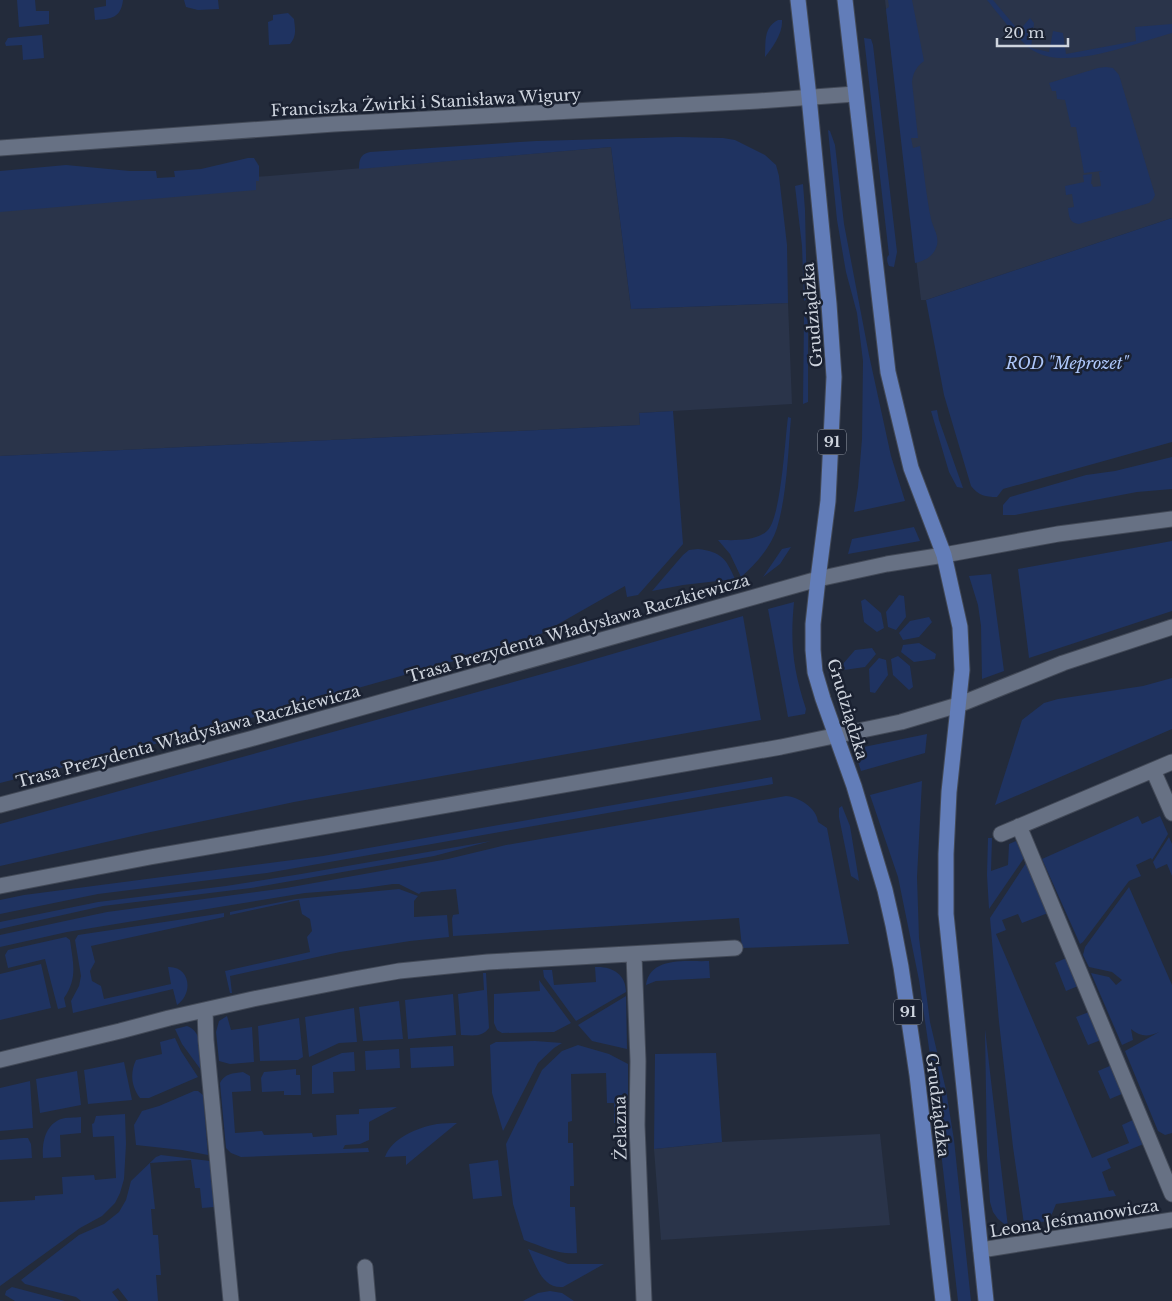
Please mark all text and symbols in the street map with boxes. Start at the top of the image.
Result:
scale bar [997,15,1068,47]
text: 20 m [1004,23,1044,42]
street label: Franciszka Żwirki i Stanisława Wigury [270,84,583,120]
street label: Grudziądzka [797,262,827,368]
park label: ROD "Meprozet" [1005,353,1130,373]
road number: 91 [818,430,846,454]
street label: Trasa Prezydenta Władysława Raczkiewicza [404,569,752,687]
street label: Grudziądzka [823,656,873,762]
street label: Trasa Prezydenta Władysława Raczkiewicza [14,680,362,792]
road number: 91 [894,1000,922,1024]
street label: Grudziądzka [922,1052,954,1158]
street label: Żelazna [609,1096,631,1160]
street label: Leona Jeśmanowicza [988,1195,1160,1241]

